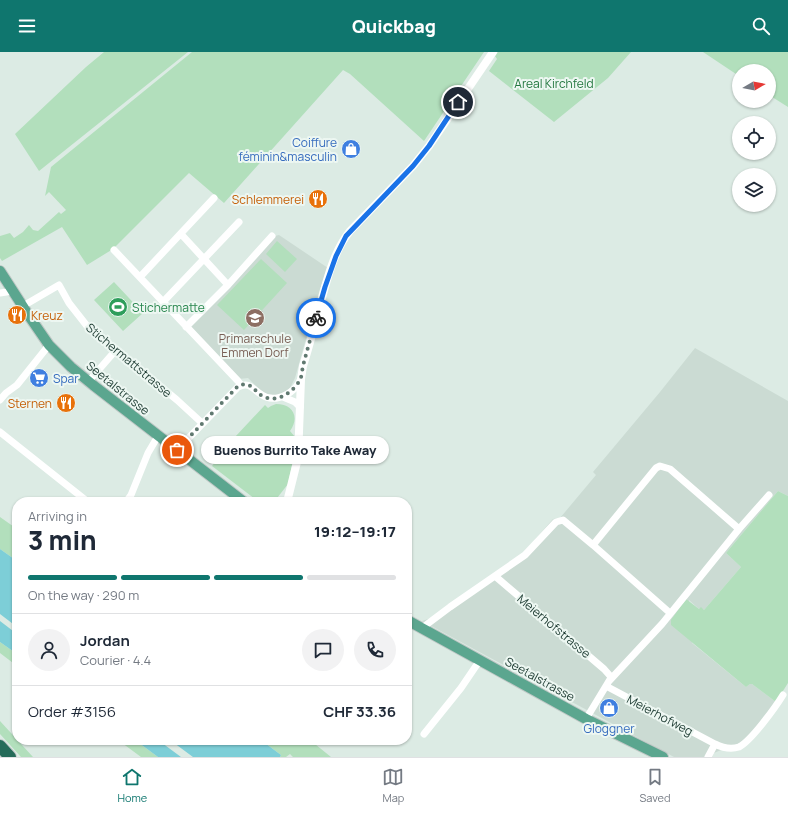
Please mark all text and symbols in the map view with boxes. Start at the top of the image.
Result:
text: Quickbag [352,14,436,38]
icon: menu [16,15,38,37]
icon: search [750,15,772,37]
north arrow [732,64,776,108]
map controls [732,64,776,212]
park label: Areal Kirchfeld [514,75,594,92]
pin [441,85,475,119]
icon: home [447,91,469,113]
button: locate [732,116,776,160]
place label: Coiffure féminin&masculin [238,134,337,165]
shop icon: Coiffure féminin&masculin [340,138,362,160]
button: layers [732,168,776,212]
restaurant icon: Schlemmerei [307,188,329,210]
place label: Schlemmerei [232,191,304,208]
sports icon: Stichermatte [107,296,129,318]
courier [296,298,336,338]
place label: Stichermatte [132,299,205,316]
restaurant icon: Kreuz [6,304,28,326]
place label: Kreuz [31,307,63,324]
school or university icon: Primarschule Emmen Dorf [244,307,266,329]
icon: bike [305,307,327,329]
street label: Stichermattstrasse [82,319,176,401]
place label: Primarschule Emmen Dorf [219,330,291,361]
street label: Seetalstrasse [83,357,153,419]
supermarket icon: Spar [28,367,50,389]
place label: Spar [53,370,79,387]
restaurant icon: Sternen [55,392,77,414]
place label: Sternen [8,395,52,412]
pin [160,433,194,467]
callout: Buenos Burrito Take Away [201,436,389,464]
icon: bag [166,439,188,461]
text: Buenos Burrito Take Away [214,441,376,459]
text: Arriving in [28,507,87,525]
text: 19:12–19:17 [314,521,396,542]
text: 3 min [28,522,97,558]
text: On the way · 290 m [28,586,139,604]
street label: Meierhofstrasse [514,590,594,662]
button: person [28,629,70,671]
button: chat [302,629,344,671]
button: phone [354,629,396,671]
text: Jordan [80,630,130,651]
text: Courier · 4.4 [80,651,151,669]
street label: Seetalstrasse [502,653,578,705]
street label: Meierhofweg [624,690,696,740]
shop icon: Gloggner [598,697,620,719]
text: Order #3156 [28,701,116,722]
text: CHF 33.36 [323,701,396,722]
place label: Gloggner [584,720,635,737]
tab: Home [118,766,147,805]
tab: Map [382,766,404,805]
tab: Saved [639,766,670,805]

